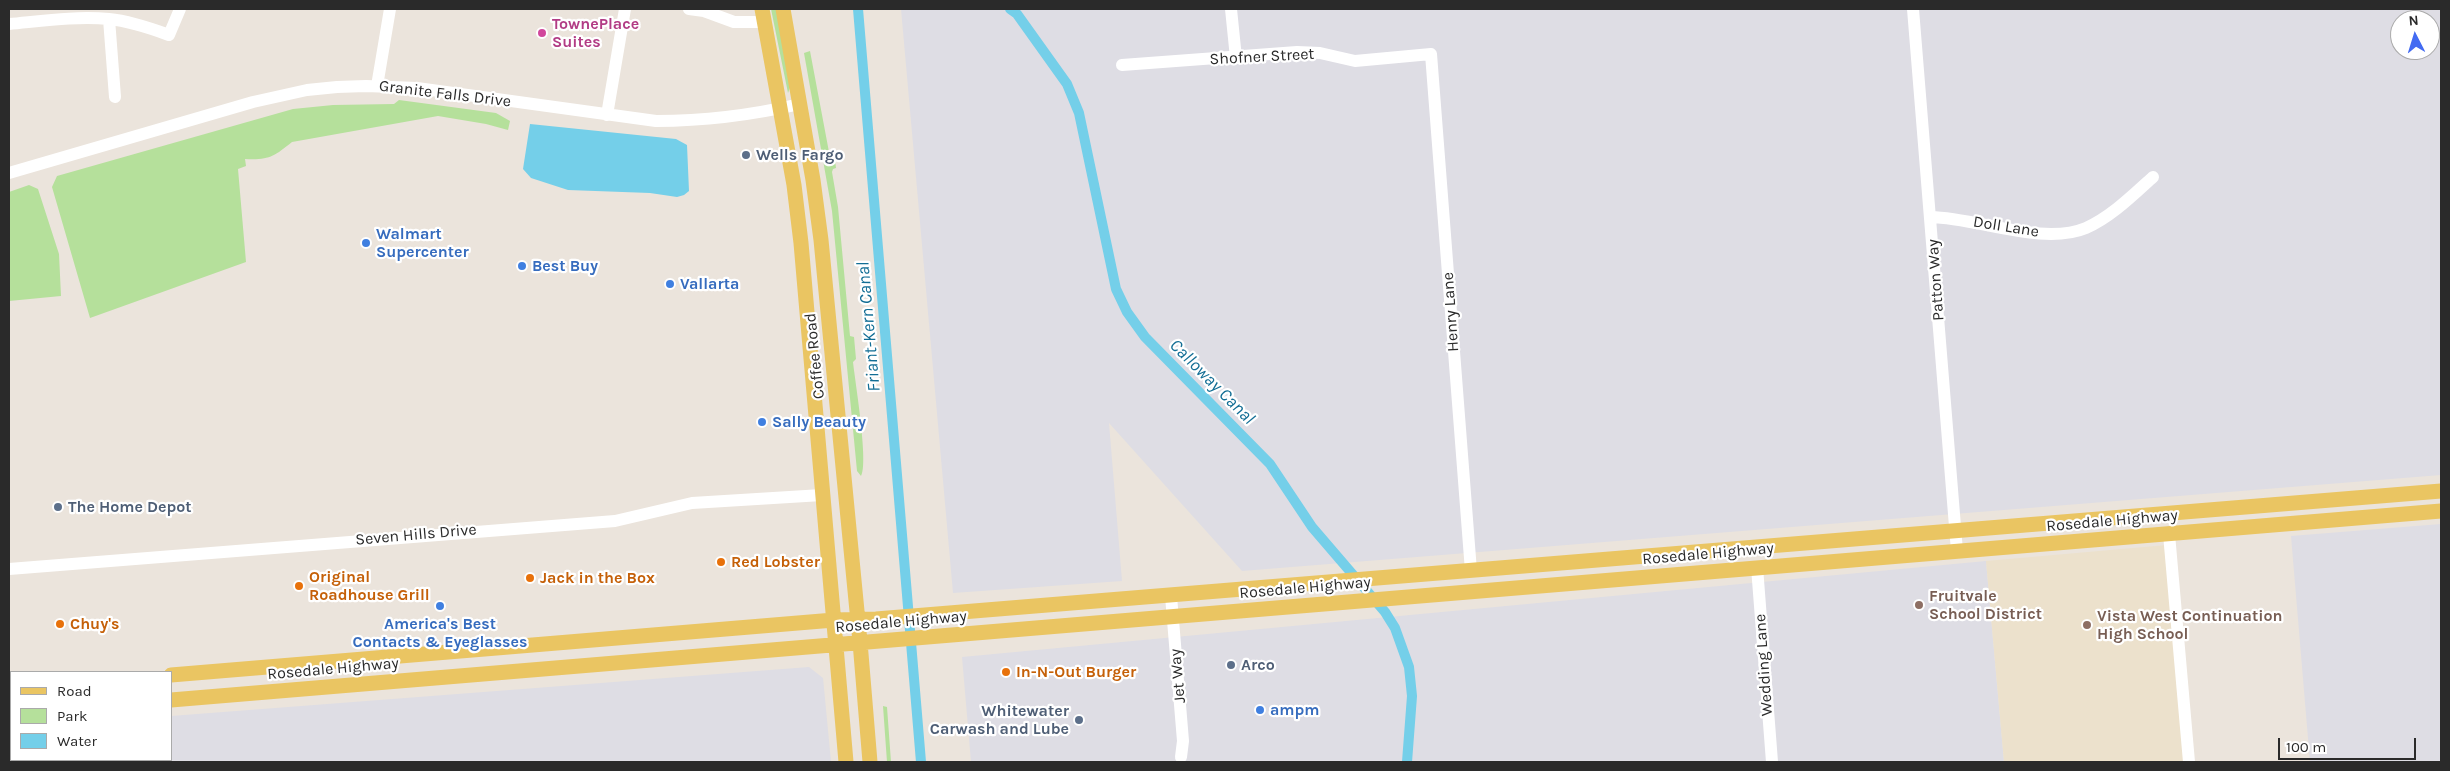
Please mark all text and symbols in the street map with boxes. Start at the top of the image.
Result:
north arrow [2390,10,2440,60]
text: N [2408,12,2419,29]
place label: TownePlace Suites [552,14,639,52]
marker: TownePlace Suites [536,27,548,39]
street label: Shofner Street [1209,45,1315,69]
street label: Granite Falls Drive [378,76,512,112]
place label: Wells Fargo [756,145,843,165]
marker: Wells Fargo [740,149,752,161]
street label: Doll Lane [1972,212,2040,242]
place label: Walmart Supercenter [376,224,469,262]
marker: Walmart Supercenter [360,237,372,249]
street label: Patton Way [1924,238,1948,322]
place label: Best Buy [532,256,598,276]
marker: Best Buy [516,260,528,272]
water label: Friant-Kern Canal [853,261,885,393]
street label: Henry Lane [1439,272,1463,352]
place label: Vallarta [680,274,739,294]
marker: Vallarta [664,278,676,290]
street label: Coffee Road [801,312,829,400]
water label: Calloway Canal [1165,335,1259,429]
place label: Sally Beauty [772,412,866,432]
marker: Sally Beauty [756,416,768,428]
place label: The Home Depot [68,497,192,517]
marker: The Home Depot [52,501,64,513]
street label: Rosedale Highway [2045,506,2179,536]
street label: Seven Hills Drive [355,520,477,550]
street label: Rosedale Highway [1641,539,1775,569]
place label: Red Lobster [731,552,820,572]
marker: Red Lobster [715,556,727,568]
place label: Original Roadhouse Grill [309,567,430,605]
place label: Jack in the Box [540,568,655,588]
marker: Jack in the Box [524,572,536,584]
street label: Rosedale Highway [1238,573,1372,603]
marker: Original Roadhouse Grill [293,580,305,592]
place label: Fruitvale School District [1929,586,2042,624]
marker: Fruitvale School District [1913,599,1925,611]
marker: America's Best Contacts & Eyeglasses [434,600,446,612]
place label: Vista West Continuation High School [2097,606,2282,644]
street label: Rosedale Highway [834,607,968,637]
street label: Wedding Lane [1751,613,1777,717]
place label: Chuy's [70,614,120,634]
place label: America's Best Contacts & Eyeglasses [353,614,527,652]
marker: Chuy's [54,618,66,630]
marker: Vista West Continuation High School [2081,619,2093,631]
street label: Jet Way [1166,648,1190,704]
street label: Rosedale Highway [266,654,400,684]
place label: Arco [1241,655,1275,675]
marker: Arco [1225,659,1237,671]
place label: In-N-Out Burger [1016,662,1136,682]
marker: In-N-Out Burger [1000,666,1012,678]
legend [10,671,172,761]
text: Road [57,682,92,700]
place label: ampm [1270,700,1319,720]
place label: Whitewater Carwash and Lube [930,701,1069,739]
marker: ampm [1254,704,1266,716]
text: Park [57,707,87,725]
marker: Whitewater Carwash and Lube [1073,714,1085,726]
scale bar [2280,728,2418,760]
text: Water [57,732,97,750]
text: 100 m [2286,738,2326,756]

